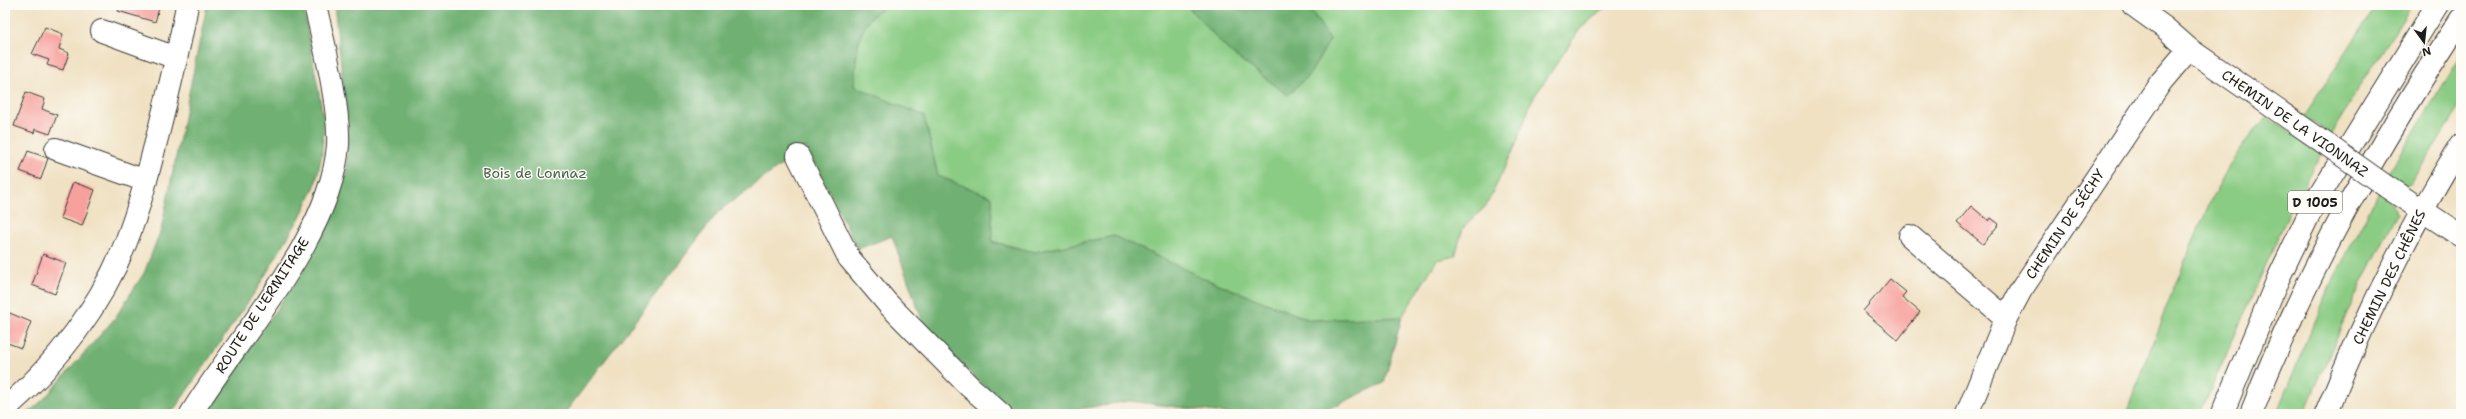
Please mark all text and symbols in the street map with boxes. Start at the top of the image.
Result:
north arrow [2404,22,2444,62]
text: N [2420,43,2433,60]
street label: CHEMIN DE LA VIONNAZ [2218,65,2372,181]
park label: Bois de Lonnaz [483,164,587,182]
street label: CHEMIN DE SÉCHY [2021,165,2109,283]
road number: D 1005 [2288,191,2342,213]
street label: CHEMIN DES CHÊNES [2348,206,2430,347]
street label: ROUTE DE L'ERMITAGE [211,233,313,377]

